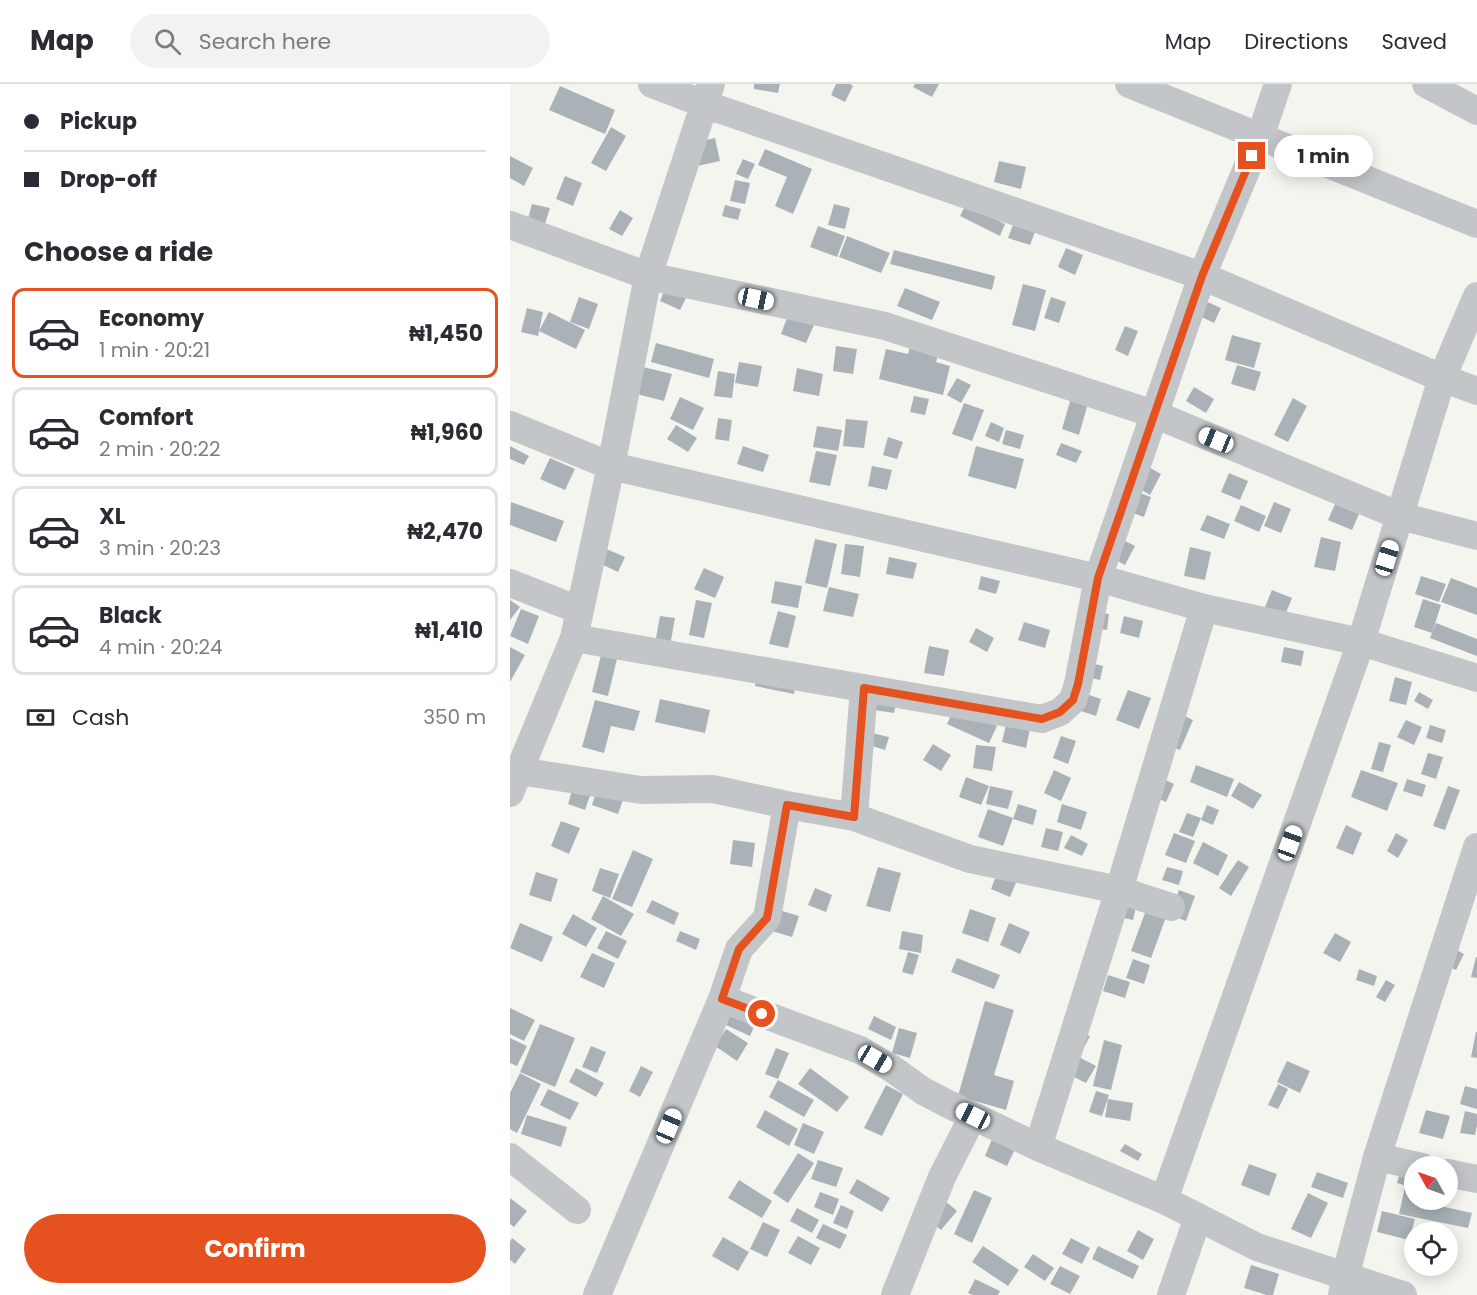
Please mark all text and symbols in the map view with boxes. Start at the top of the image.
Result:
search box [130,14,550,68]
text: Map [30,21,94,60]
icon: search [151,25,184,58]
text: Search here [199,26,331,57]
text: Map [1165,27,1211,56]
text: Directions [1244,27,1348,56]
text: Saved [1381,27,1447,56]
text: Pickup [60,106,137,137]
callout: 1 min [1273,135,1372,177]
route end [1238,142,1265,169]
text: 1 min [1297,142,1350,170]
text: Drop-off [60,164,157,195]
text: Choose a ride [24,233,213,270]
car [737,286,775,312]
text: Economy [99,303,204,334]
icon: car [27,306,81,360]
text: ₦1,450 [409,318,483,349]
text: 1 min · 20:21 [99,336,210,364]
text: Comfort [99,402,193,433]
icon: car [27,405,81,459]
text: ₦1,960 [411,417,483,448]
car [1196,425,1236,455]
text: 2 min · 20:22 [99,435,220,463]
text: XL [99,501,125,532]
icon: car [27,504,81,558]
text: ₦2,470 [407,516,483,547]
text: 3 min · 20:23 [99,534,221,562]
car [1373,538,1401,578]
text: Black [99,600,162,631]
icon: car [27,603,81,657]
text: ₦1,410 [415,615,483,646]
text: 4 min · 20:24 [99,633,223,661]
icon: cash [24,701,57,734]
text: Cash [72,702,129,733]
text: 350 m [423,703,486,731]
car [1275,823,1305,863]
route start [748,1000,775,1027]
car [855,1042,895,1076]
car [953,1100,993,1132]
car [654,1106,684,1146]
north arrow [1404,1156,1458,1210]
map controls [1404,1156,1458,1276]
button: Confirm [24,1214,486,1283]
button: locate [1404,1222,1458,1276]

